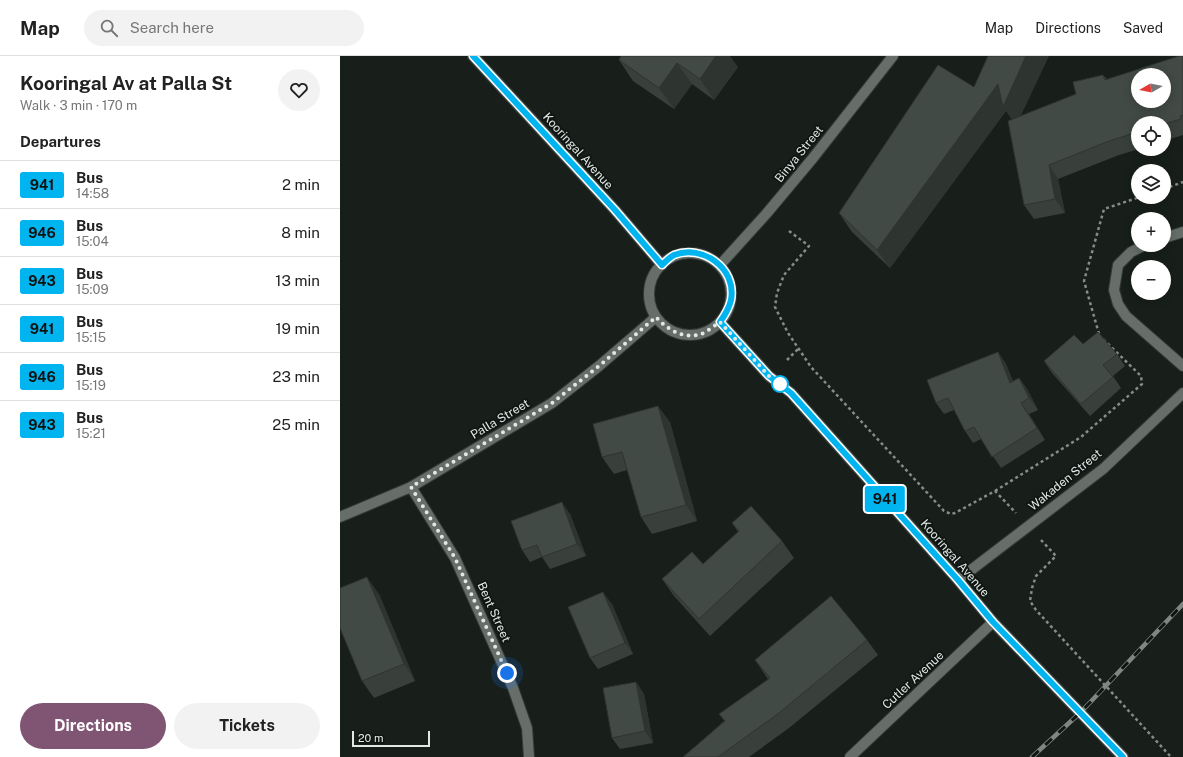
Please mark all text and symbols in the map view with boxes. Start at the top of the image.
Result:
search box [84,10,364,46]
text: Map [20,17,60,39]
icon: search [98,17,120,39]
text: Search here [130,19,214,36]
text: Map [985,20,1013,36]
text: Directions [1035,20,1101,36]
text: Saved [1123,20,1163,36]
north arrow [1131,68,1171,108]
map controls [1131,68,1171,300]
button: heart [278,69,320,111]
text: Kooringal Av at Palla St [20,72,232,94]
text: Walk · 3 min · 170 m [20,98,137,113]
street label: Kooringal Avenue [540,110,616,192]
button: locate [1131,116,1171,156]
street label: Binya Street [772,123,826,185]
text: Departures [20,133,101,150]
button: layers [1131,164,1171,204]
text: Bus [76,169,103,186]
text: 2 min [282,176,320,193]
text: 941 [30,177,54,193]
text: 14:58 [76,186,109,201]
button: + [1131,212,1171,252]
text: Bus [76,217,103,234]
text: 8 min [281,224,320,241]
text: 946 [28,225,56,241]
text: 15:04 [76,234,109,249]
button: − [1131,260,1171,300]
text: Bus [76,265,103,282]
text: 13 min [275,272,320,289]
text: 943 [28,273,56,289]
text: 15:09 [76,282,109,297]
text: Bus [76,313,103,330]
text: 19 min [275,320,320,337]
text: 941 [30,321,54,337]
text: 15:15 [76,330,106,345]
text: Bus [76,361,103,378]
text: 23 min [273,368,320,385]
text: 946 [28,369,56,385]
unlabelled marker [771,375,789,393]
text: 15:19 [76,378,106,393]
street label: Palla Street [468,396,532,442]
text: Bus [76,409,103,426]
text: 25 min [272,416,320,433]
text: 943 [28,417,56,433]
text: 15:21 [76,426,106,441]
street label: Wakaden Street [1026,446,1104,514]
line badge: 941 [862,486,908,512]
text: 941 [873,491,897,507]
street label: Kooringal Avenue [918,517,992,600]
street label: Bent Street [475,580,514,644]
street label: Cutler Avenue [879,648,947,712]
your location [497,663,517,683]
button: Directions [20,703,166,749]
button: Tickets [174,703,320,749]
scale bar [352,729,430,748]
text: 20 m [358,732,383,744]

